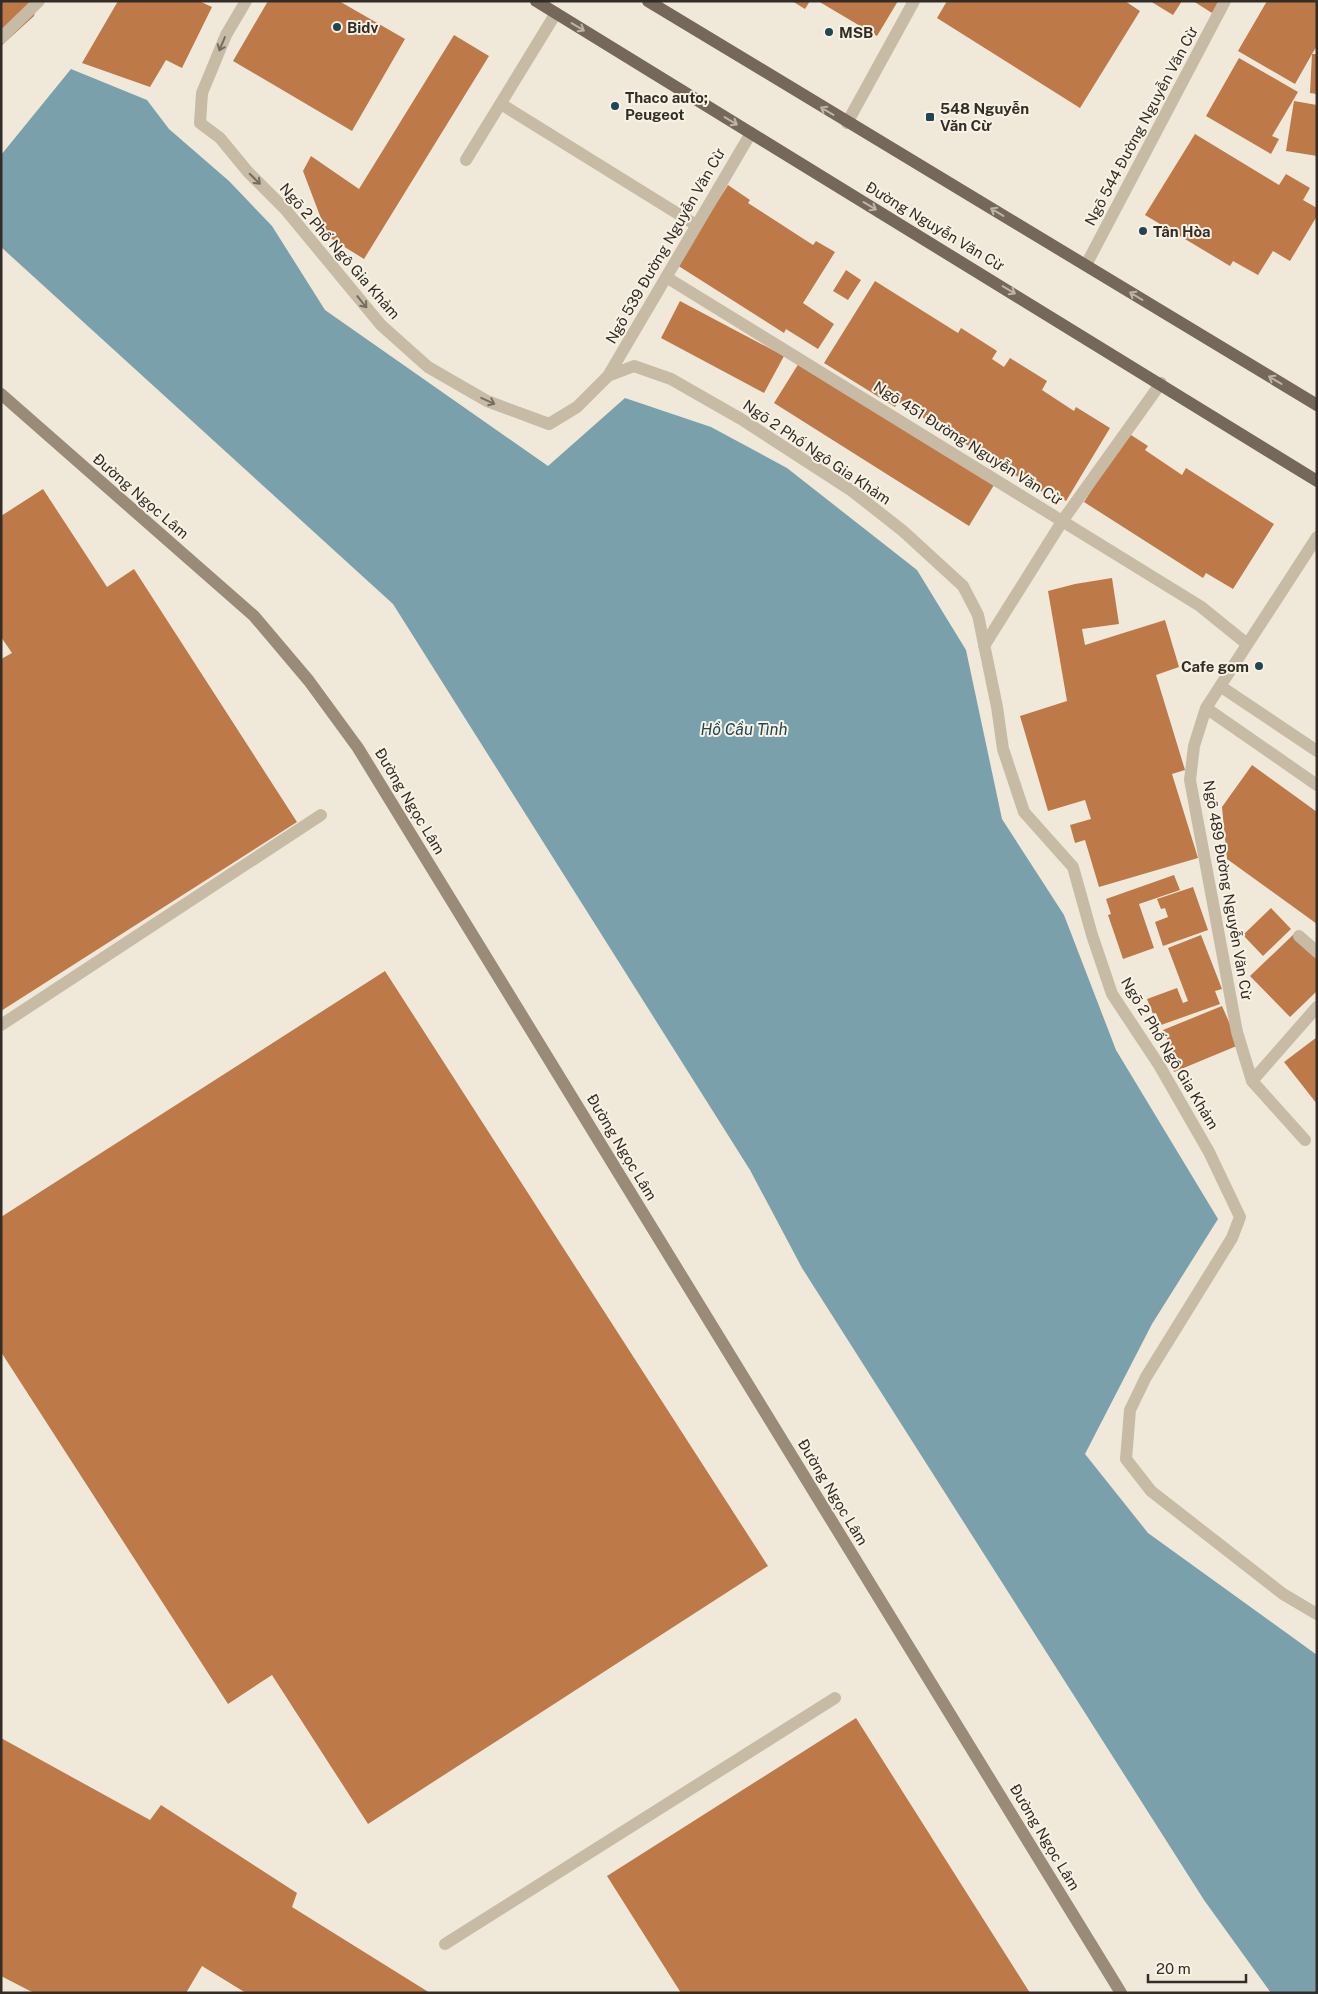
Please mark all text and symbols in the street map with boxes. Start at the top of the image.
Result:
place label: Bidv [347,19,378,36]
marker: Bidv [331,21,343,33]
one-way arrow [570,22,584,32]
place label: MSB [839,24,873,41]
street label: Ngõ 544 Đường Nguyễn Văn Cừ [1081,24,1201,228]
marker: MSB [823,26,835,38]
one-way arrow [217,36,227,51]
place label: Thaco auto; Peugeot [625,89,708,123]
marker: Thaco auto; Peugeot [609,100,621,112]
place label: 548 Nguyễn Văn Cừ [940,100,1029,134]
one-way arrow [821,105,835,115]
marker: 548 Nguyễn Văn Cừ [924,111,936,123]
one-way arrow [724,116,738,126]
street label: Ngõ 539 Đường Nguyễn Văn Cừ [602,145,728,347]
one-way arrow [249,173,261,185]
street label: Đường Nguyễn Văn Cừ [863,178,1007,274]
street label: Ngõ 2 Phố Ngô Gia Khảm [276,180,404,322]
one-way arrow [863,200,877,211]
one-way arrow [990,206,1004,216]
place label: Tân Hòa [1153,223,1211,240]
marker: Tân Hòa [1137,225,1149,237]
one-way arrow [1001,286,1015,296]
one-way arrow [1130,290,1144,300]
one-way arrow [356,295,367,308]
one-way arrow [1269,374,1283,384]
street label: Ngõ 451 Đường Nguyễn Văn Cừ [871,378,1066,508]
street label: Ngõ 2 Phố Ngô Gia Khảm [740,396,894,508]
one-way arrow [480,397,495,406]
street label: Đường Ngọc Lâm [90,450,192,542]
place label: Cafe gom [1181,658,1249,675]
marker: Cafe gom [1253,660,1265,672]
water label: Hồ Cầu Tình [701,720,787,739]
street label: Đường Ngọc Lâm [372,745,448,857]
street label: Ngõ 489 Đường Nguyễn Văn Cừ [1200,779,1256,1001]
street label: Ngõ 2 Phố Ngô Gia Khảm [1118,974,1222,1132]
street label: Đường Ngọc Lâm [584,1091,660,1203]
street label: Đường Ngọc Lâm [795,1436,871,1548]
street label: Đường Ngọc Lâm [1007,1781,1083,1893]
scale bar [1148,1952,1246,1984]
text: 20 m [1156,1960,1191,1977]

